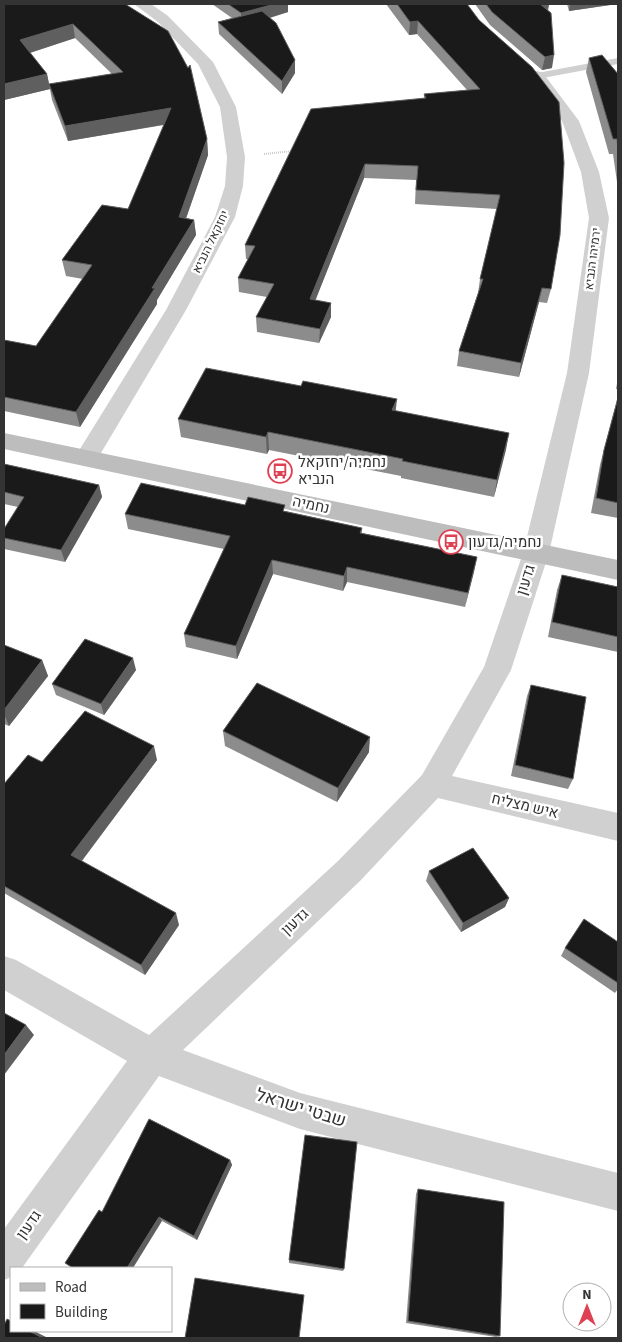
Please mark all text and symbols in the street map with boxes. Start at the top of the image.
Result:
street label: יחזקאל הנביא [188,208,234,276]
street label: ירמיהו הנביא [581,227,605,291]
place label: נחמיה/יחזקאל הנביא [298,452,386,490]
bus stop icon: נחמיה/יחזקאל הנביא [267,458,293,484]
street label: נחמיה [291,491,331,519]
bus stop icon: נחמיה/גדעון [438,529,464,555]
place label: נחמיה/גדעון [468,532,542,553]
street label: גדעון [511,562,541,598]
street label: איש מצליח [489,788,561,824]
street label: גדעון [276,904,314,940]
street label: שבטי ישראל [253,1082,349,1134]
street label: גדעון [11,1206,47,1244]
legend [10,1267,172,1332]
text: Road [55,1277,87,1298]
north arrow [562,1282,612,1332]
text: N [582,1285,592,1305]
text: Building [55,1302,108,1323]

